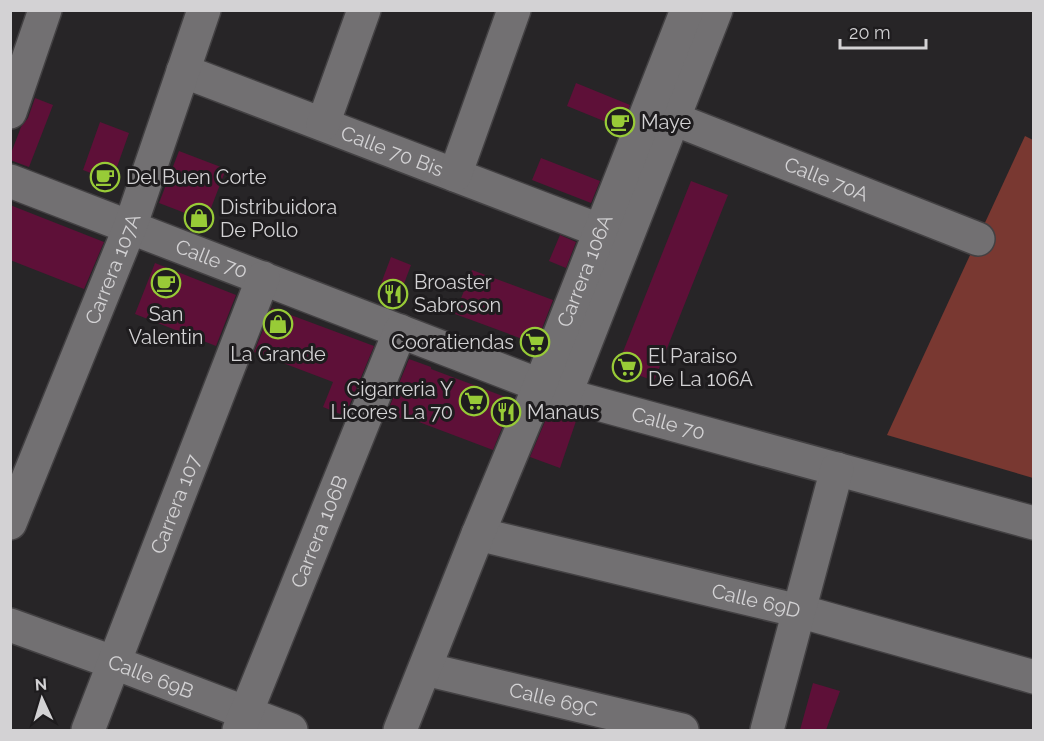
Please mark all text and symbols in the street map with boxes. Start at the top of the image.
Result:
scale bar [840,12,926,50]
text: 20 m [849,22,891,43]
cafe icon: Maye [604,106,636,138]
place label: Maye [641,110,691,134]
street label: Calle 70 Bis [338,121,447,182]
street label: Calle 70A [781,152,873,207]
cafe icon: Del Buen Corte [89,161,121,193]
place label: Del Buen Corte [126,165,267,189]
place label: Distribuidora De Pollo [220,195,337,242]
shop icon: Distribuidora De Pollo [183,202,215,234]
street label: Carrera 107A [80,210,146,328]
street label: Carrera 106A [552,210,618,331]
street label: Calle 70 [172,234,251,283]
cafe icon: San Valentin [150,267,182,299]
place label: Broaster Sabroson [414,270,501,317]
restaurant icon: Broaster Sabroson [377,278,409,310]
place label: San Valentin [129,302,203,349]
shop icon: La Grande [262,308,294,340]
supermarket icon: Cooratiendas [519,326,551,358]
place label: Cooratiendas [391,330,514,354]
place label: La Grande [230,342,326,366]
place label: El Paraiso De La 106A [648,344,753,391]
supermarket icon: El Paraiso De La 106A [611,351,643,383]
place label: Cigarreria Y Licores La 70 [330,377,453,424]
supermarket icon: Cigarreria Y Licores La 70 [458,385,490,417]
restaurant icon: Manaus [490,396,522,428]
place label: Manaus [527,400,599,424]
street label: Calle 70 [629,402,708,445]
street label: Carrera 107 [145,451,206,557]
street label: Carrera 106B [286,472,353,591]
street label: Calle 69D [709,578,803,623]
street label: Calle 69B [105,649,197,704]
north arrow [12,669,72,729]
text: N [34,675,48,694]
street label: Calle 69C [507,677,600,722]

